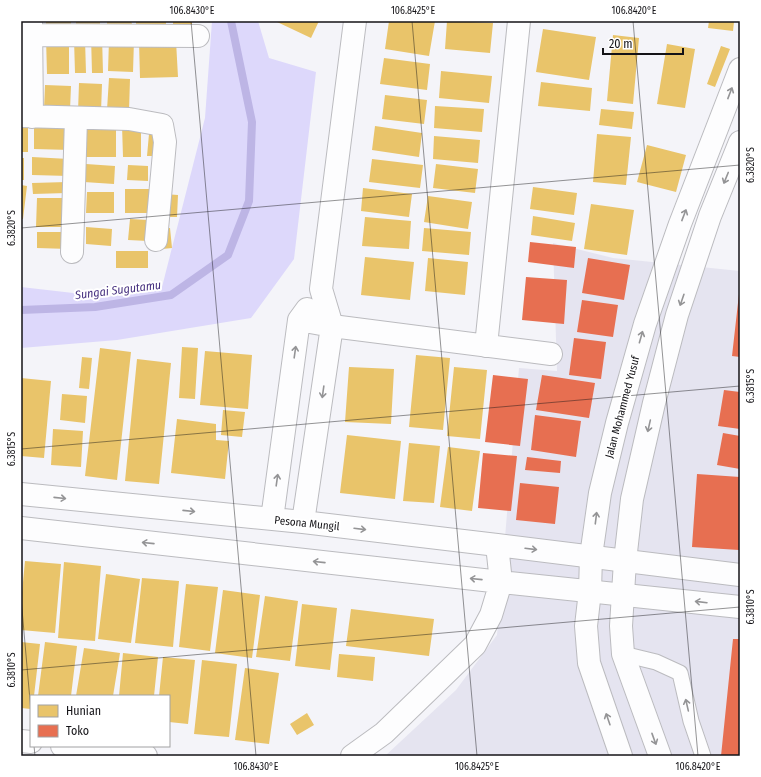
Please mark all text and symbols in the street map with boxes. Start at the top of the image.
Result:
text: 106.8430°E [170,5,215,17]
text: 106.8425°E [391,5,435,17]
text: 106.8420°E [612,5,657,17]
scale bar [603,30,683,56]
text: 20 m [609,37,633,51]
one-way arrow [727,88,735,100]
text: 6.3820°S [745,147,757,183]
one-way arrow [721,171,729,183]
one-way arrow [680,209,688,221]
text: 6.3820°S [6,210,18,246]
water label: Sungai Sugutamu [73,278,162,302]
one-way arrow [678,294,685,307]
one-way arrow [638,331,645,344]
one-way arrow [291,346,299,359]
street label: Jalan Mohammed Yusuf [603,354,643,460]
text: 6.3815°S [745,369,757,403]
one-way arrow [318,385,326,398]
one-way arrow [644,419,652,432]
text: 6.3815°S [6,432,18,466]
one-way arrow [273,474,281,487]
one-way arrow [53,494,66,502]
one-way arrow [182,507,195,515]
one-way arrow [593,512,600,525]
street label: Pesona Mungil [274,514,340,533]
one-way arrow [353,525,366,533]
one-way arrow [142,539,155,546]
one-way arrow [524,545,537,553]
one-way arrow [313,558,326,565]
one-way arrow [470,575,483,583]
text: 6.3810°S [745,589,757,625]
one-way arrow [695,598,708,606]
text: 6.3810°S [6,652,18,688]
legend [30,695,170,747]
one-way arrow [683,699,691,712]
text: Hunian [66,704,101,718]
one-way arrow [604,714,612,726]
text: Toko [66,724,89,738]
one-way arrow [651,733,658,746]
text: 106.8430°E [234,761,279,773]
text: 106.8425°E [455,761,499,773]
text: 106.8420°E [676,761,721,773]

